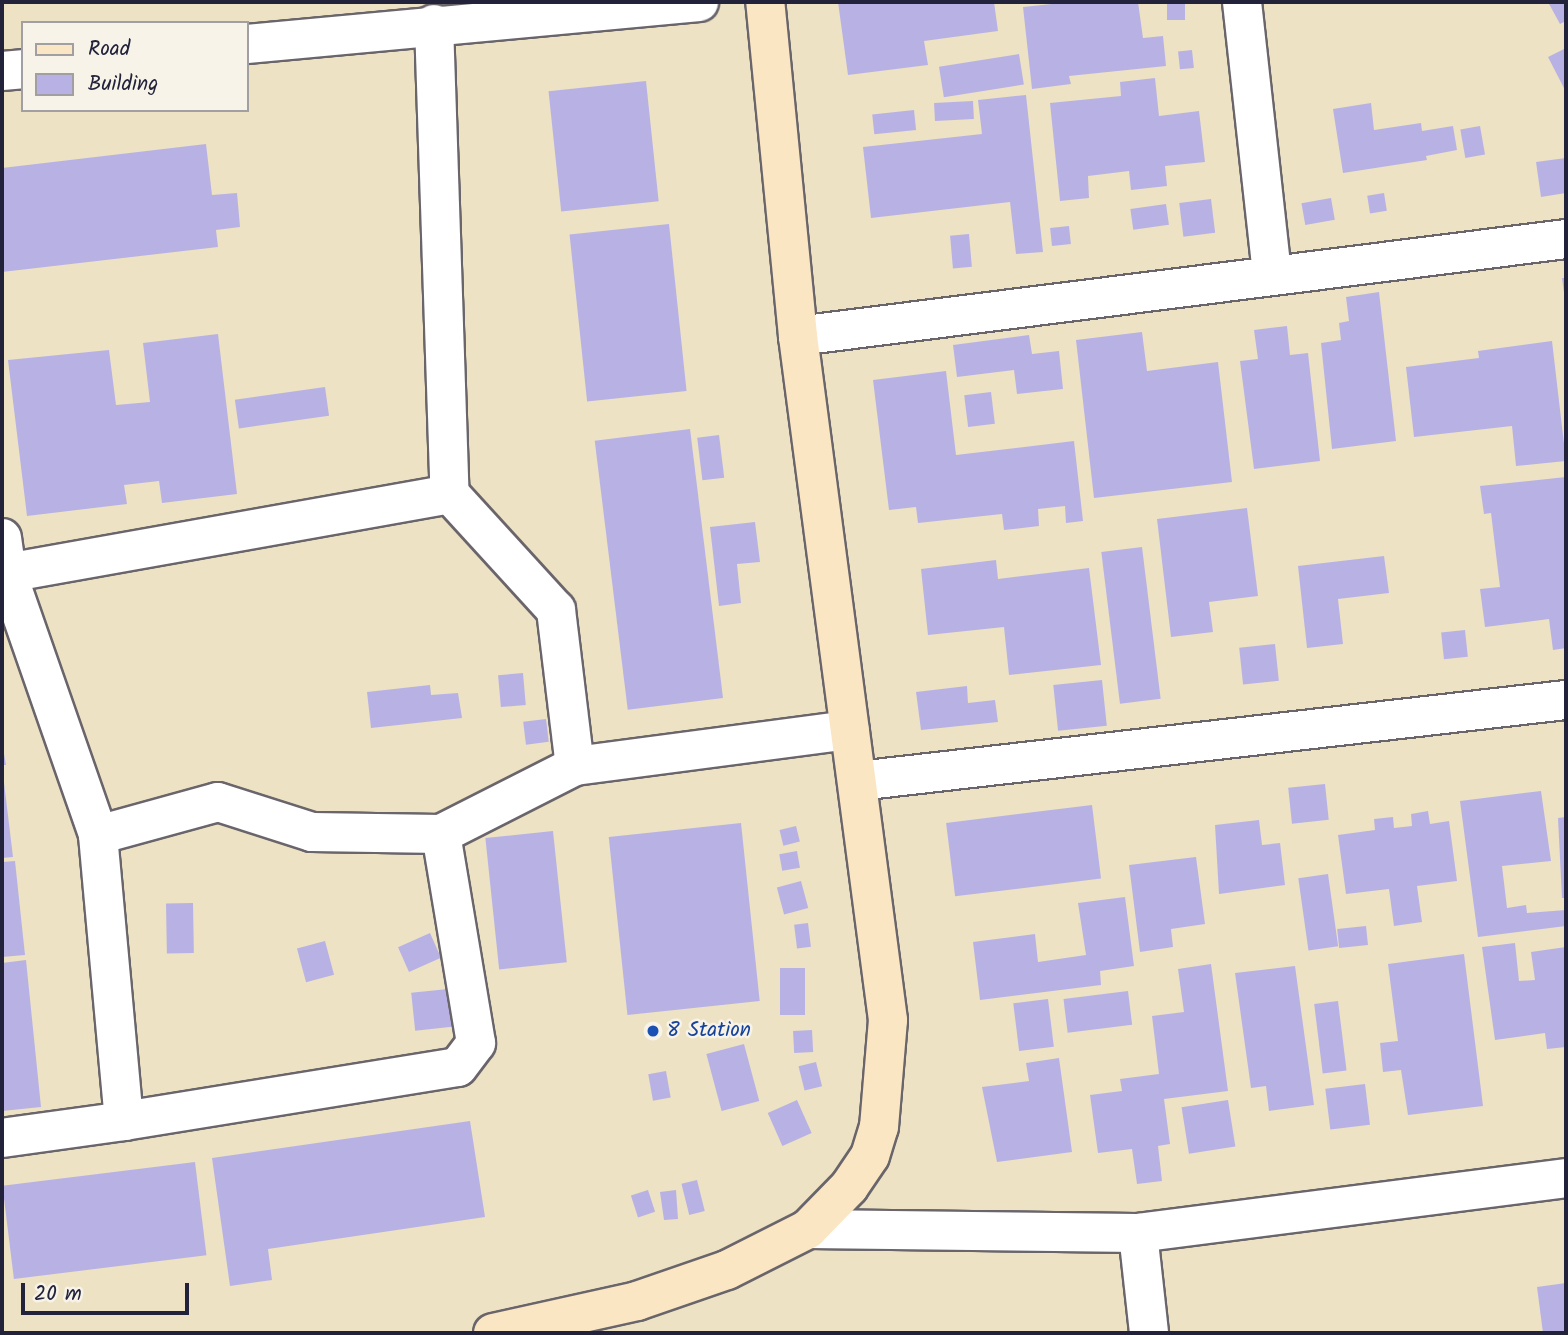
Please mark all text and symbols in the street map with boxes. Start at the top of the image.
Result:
legend [21,21,248,112]
text: Road [88,33,130,66]
text: Building [88,68,158,101]
place label: 8 Station [667,1018,751,1044]
marker: 8 Station [645,1023,661,1039]
scale bar [24,1268,192,1312]
text: 20 m [34,1278,82,1311]

